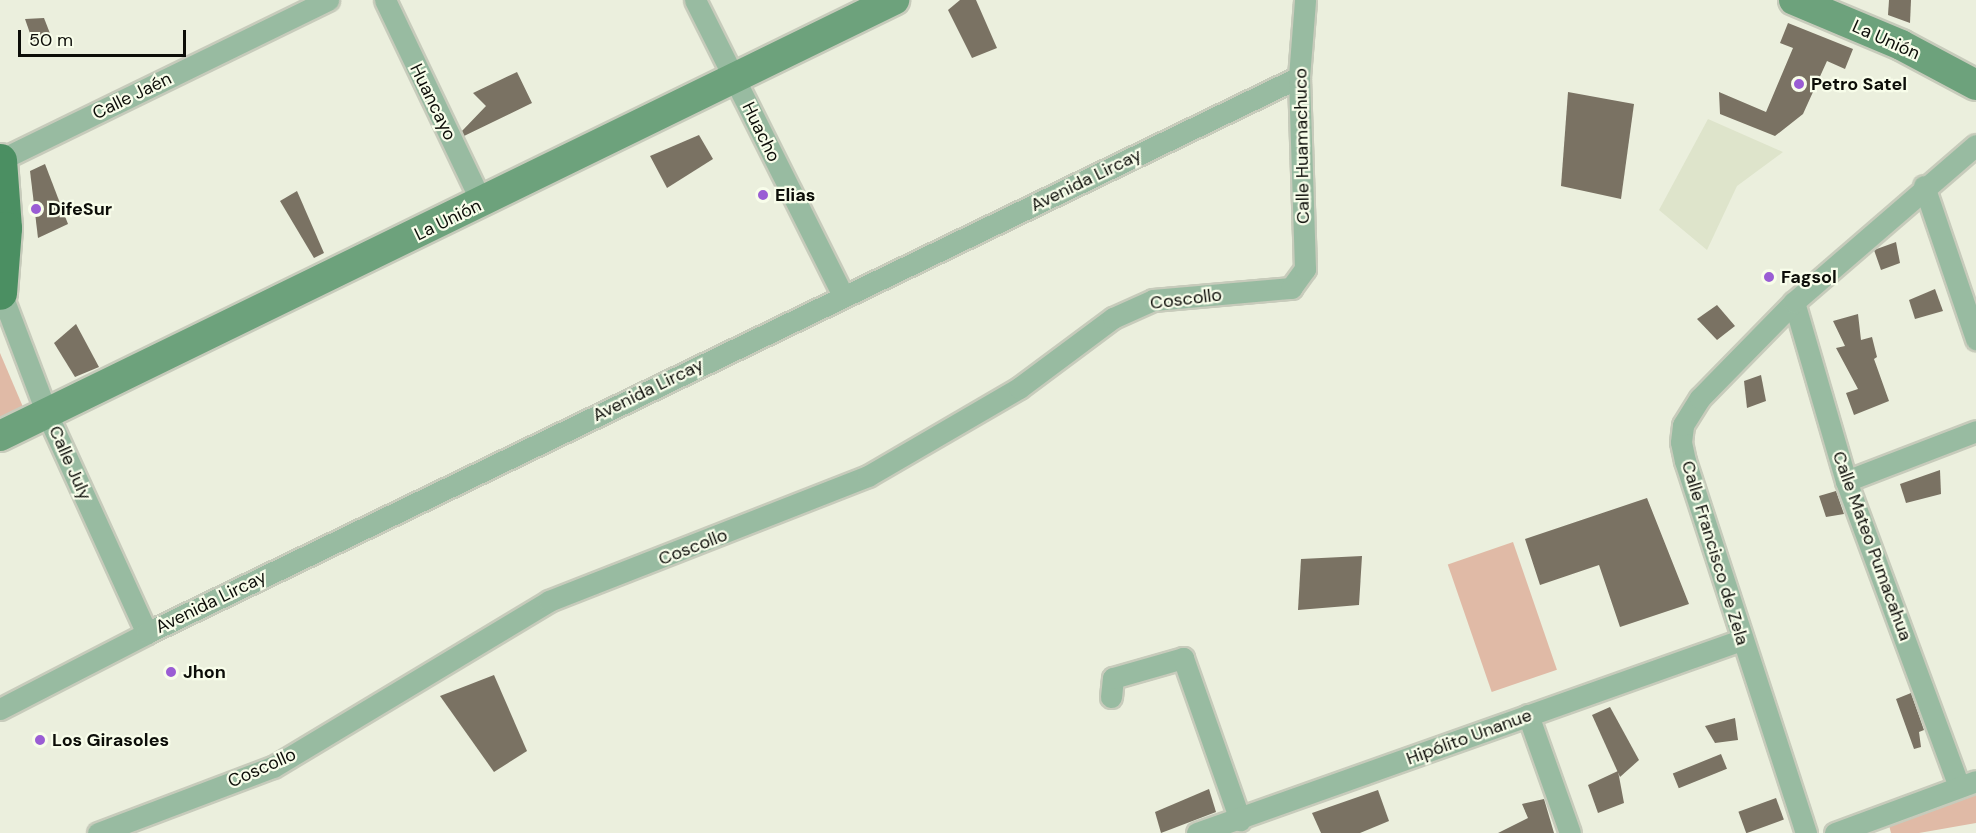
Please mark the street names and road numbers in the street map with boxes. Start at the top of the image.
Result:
street label: La Unión [1849,16,1923,64]
street label: Huancayo [405,60,461,144]
street label: Calle Jaén [89,68,175,124]
street label: Calle Huamachuco [1290,68,1314,224]
street label: Huacho [737,99,785,165]
street label: Avenida Lircay [1027,144,1145,216]
street label: La Unión [411,195,485,245]
street label: Coscollo [1149,284,1223,314]
street label: Avenida Lircay [589,354,707,426]
street label: Calle July [44,422,96,504]
street label: Calle Mateo Pumacahua [1828,448,1916,644]
street label: Calle Francisco de Zela [1677,458,1753,648]
street label: Coscollo [655,524,731,570]
street label: Avenida Lircay [152,566,270,638]
street label: Hipólito Unanue [1403,704,1535,770]
street label: Coscollo [225,743,299,793]

